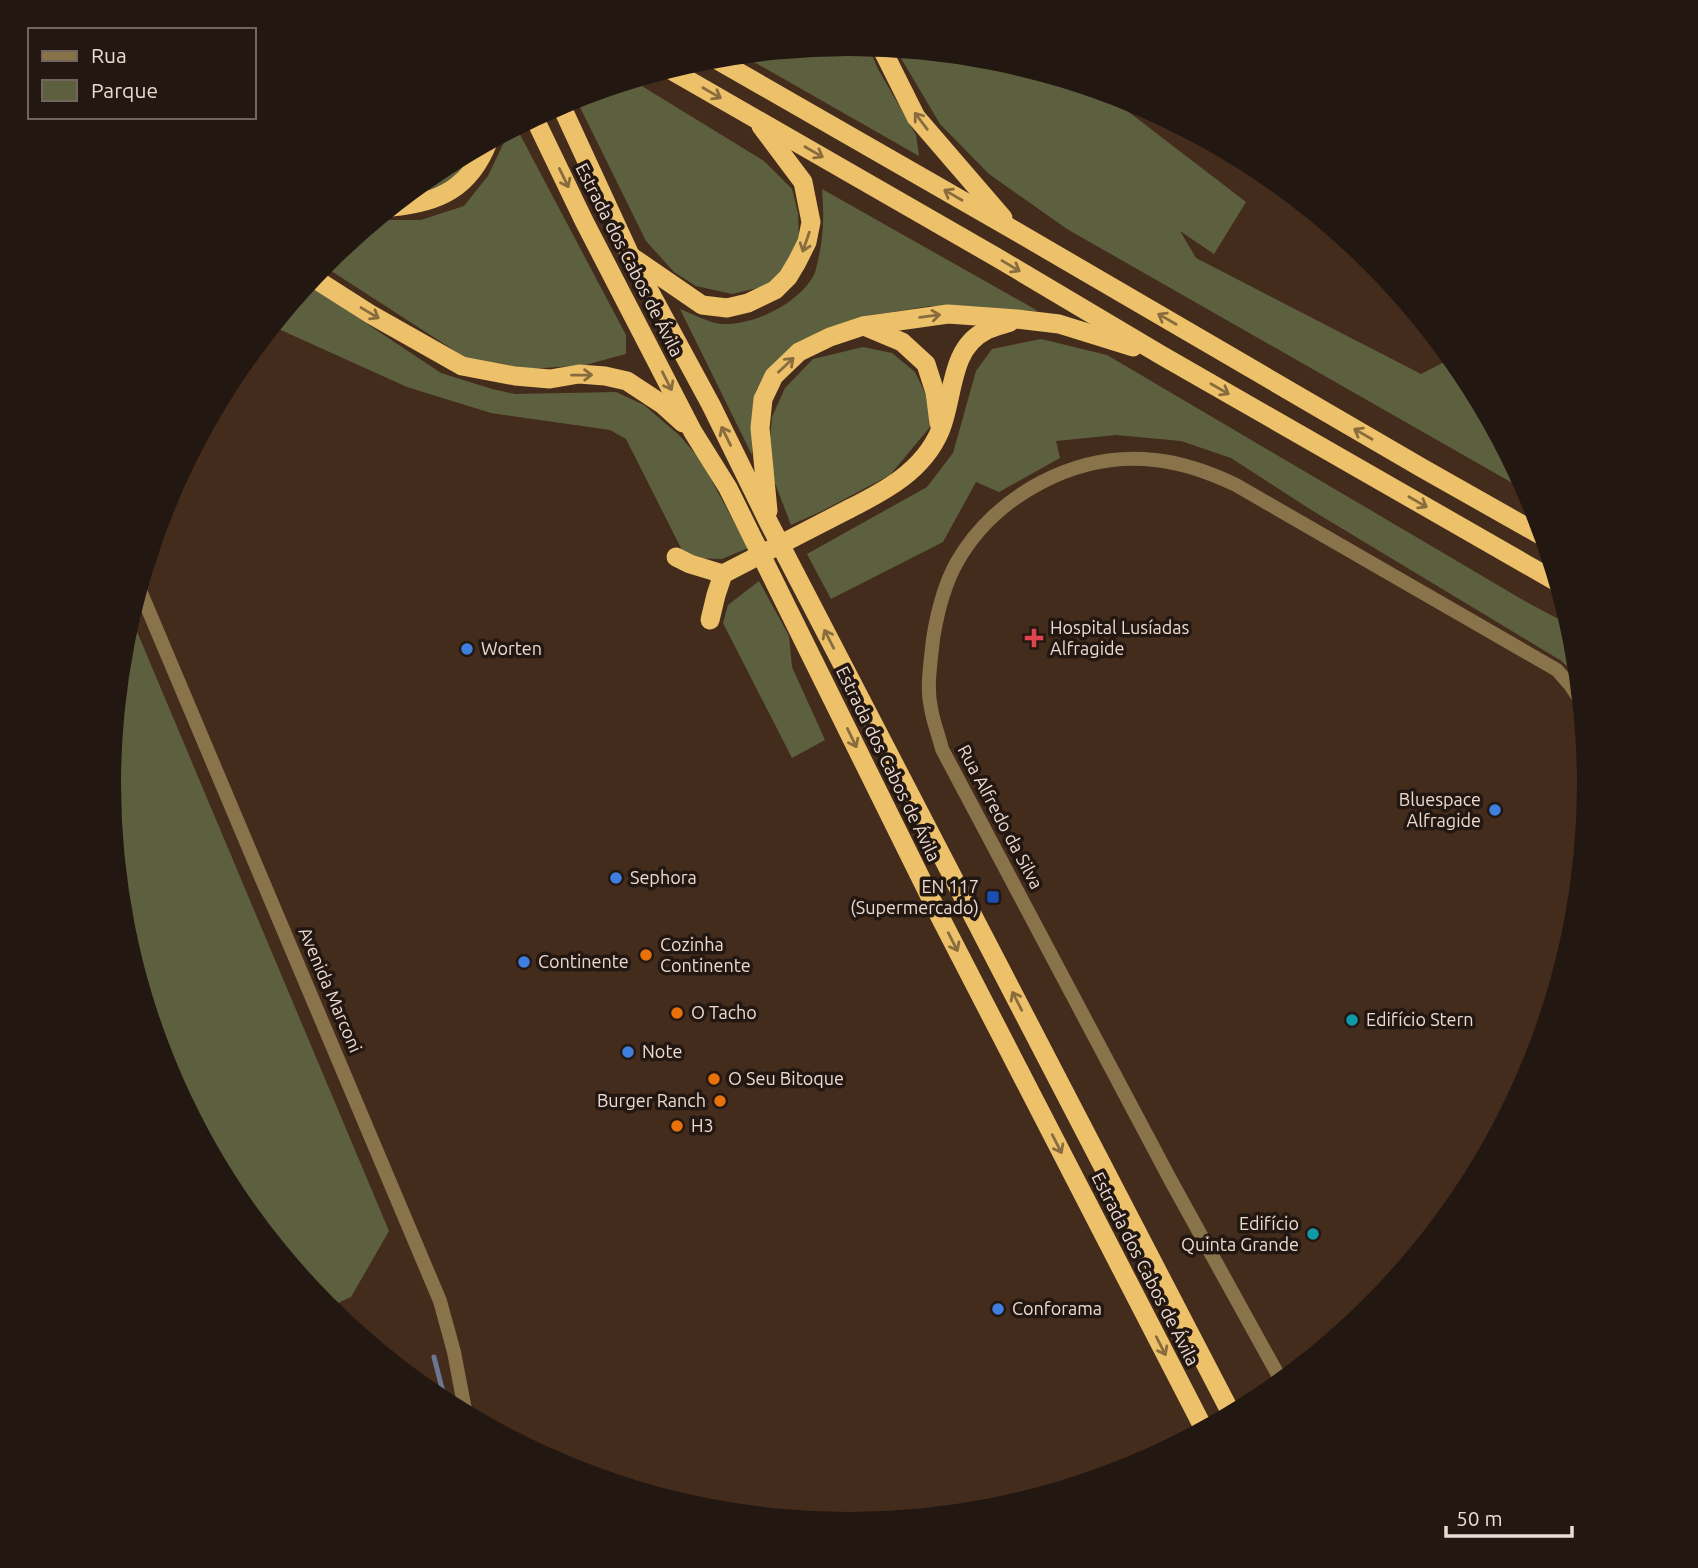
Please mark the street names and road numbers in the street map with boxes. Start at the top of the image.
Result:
street label: Estrada dos Cabos de Ávila [572,159,688,360]
street label: Estrada dos Cabos de Ávila [833,662,946,864]
street label: Rua Alfredo da Silva [954,741,1047,892]
street label: Avenida Marconi [296,924,366,1055]
street label: Estrada dos Cabos de Ávila [1088,1168,1204,1369]

